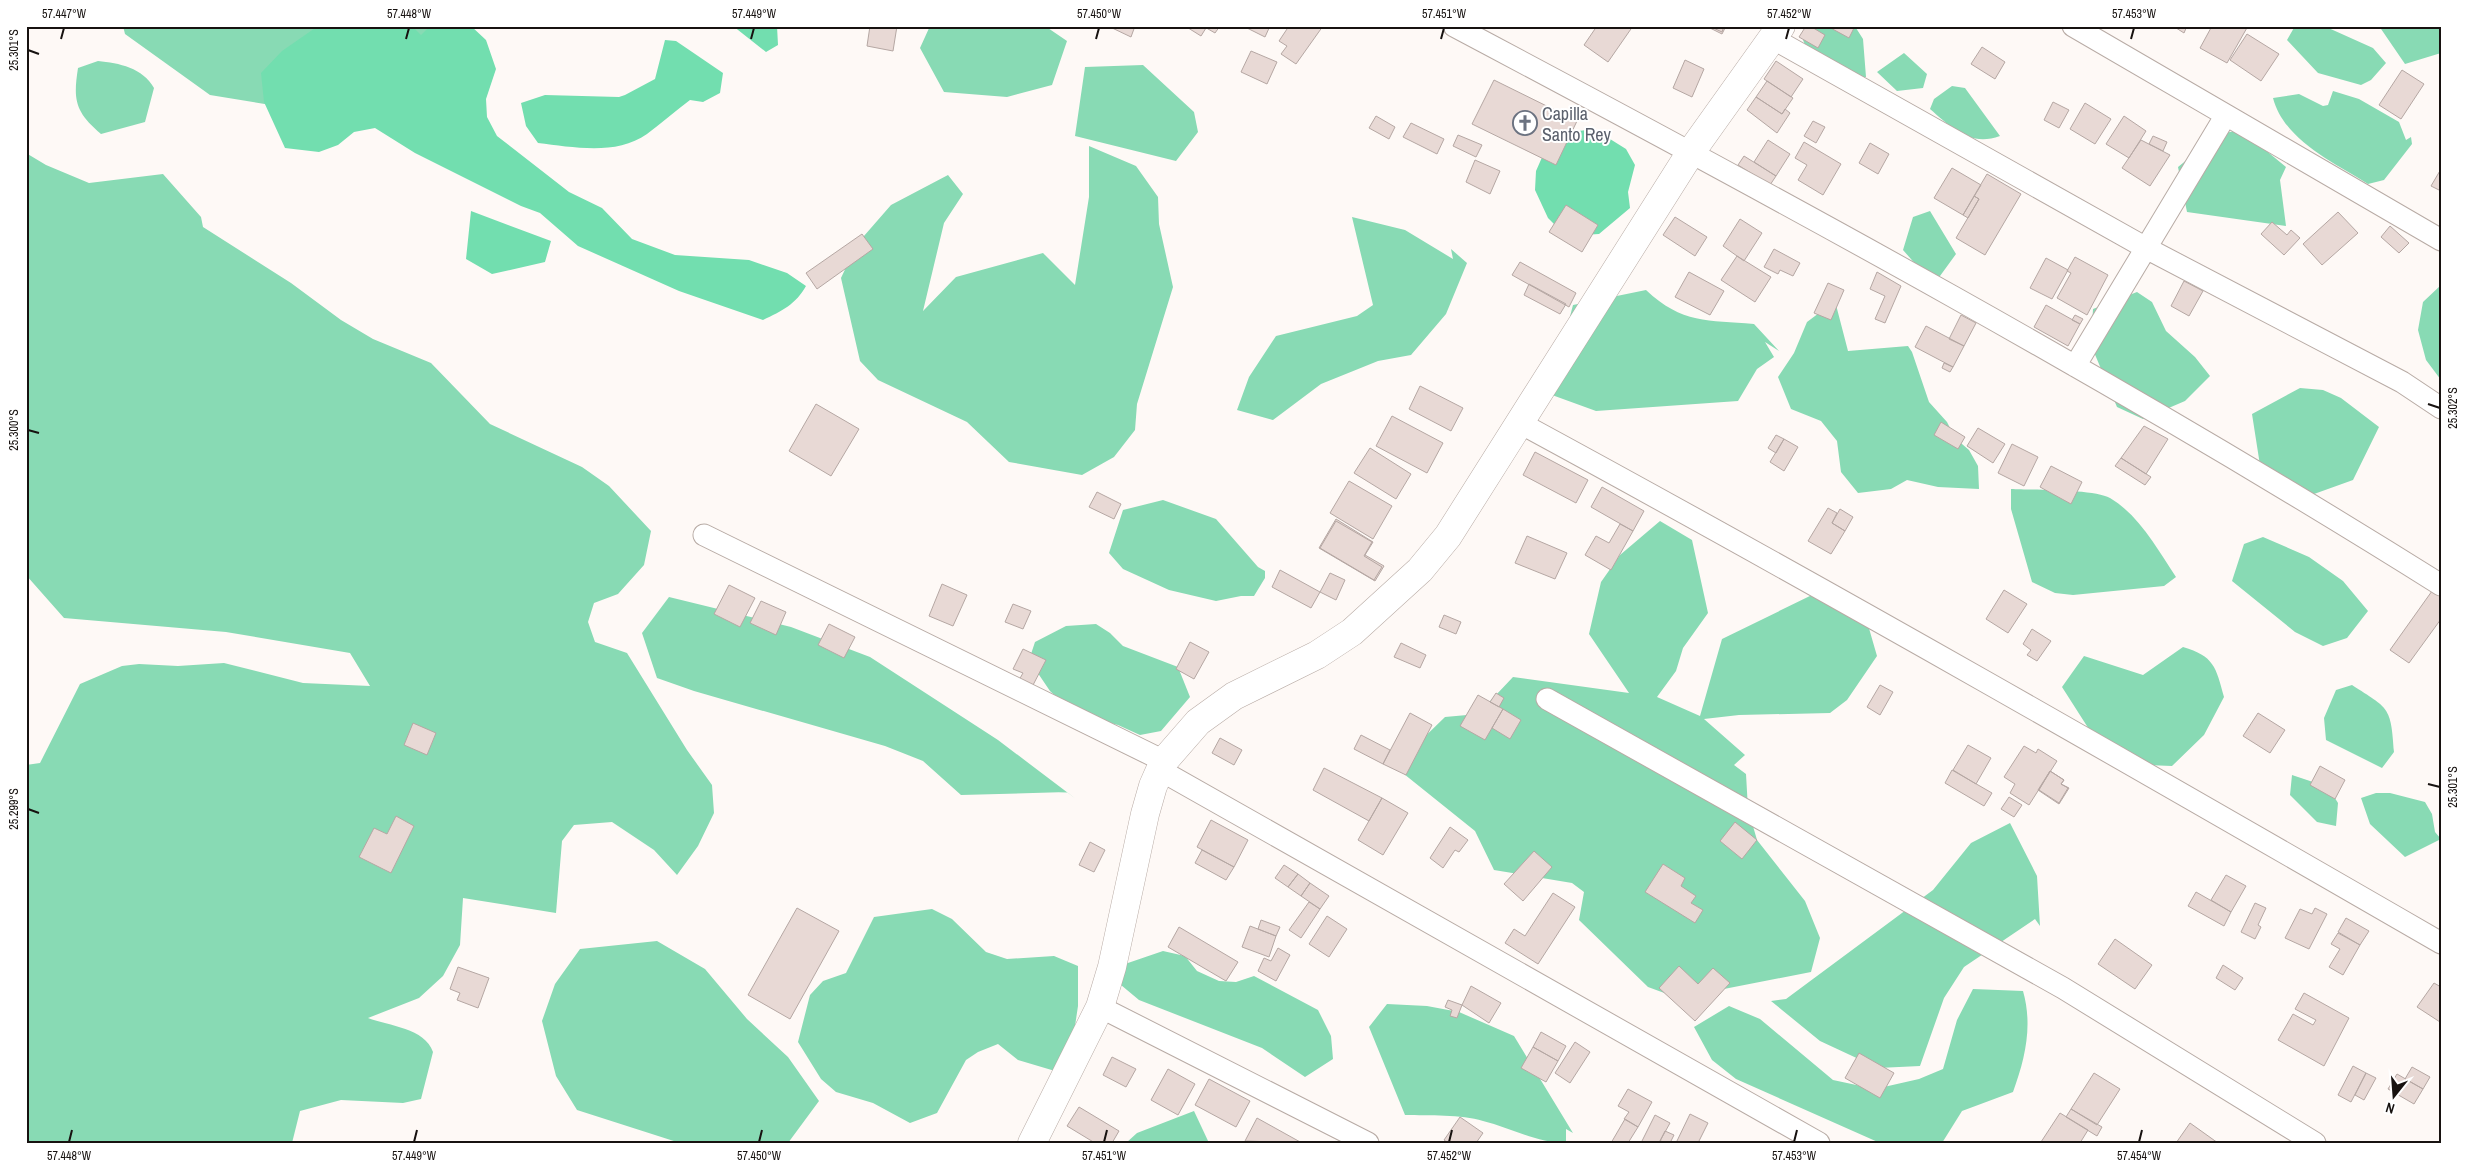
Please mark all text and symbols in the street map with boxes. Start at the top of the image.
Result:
text: 57.447°W [42,6,87,22]
text: 57.448°W [387,6,432,22]
text: 57.449°W [732,6,777,22]
text: 57.450°W [1077,6,1122,22]
text: 57.451°W [1422,6,1467,22]
text: 57.452°W [1767,6,1812,22]
text: 57.453°W [2112,6,2157,22]
text: 25.301°S [6,29,22,71]
place label: Capilla Santo Rey [1542,101,1612,147]
church icon: Capilla Santo Rey [1512,110,1538,136]
text: 25.302°S [2445,387,2461,429]
text: 25.300°S [6,409,22,451]
text: 25.301°S [2445,766,2461,808]
text: 25.299°S [6,788,22,830]
north arrow [2370,1072,2420,1122]
text: N [2384,1099,2397,1118]
text: 57.448°W [47,1148,92,1164]
text: 57.449°W [392,1148,437,1164]
text: 57.450°W [737,1148,782,1164]
text: 57.451°W [1082,1148,1127,1164]
text: 57.452°W [1427,1148,1472,1164]
text: 57.453°W [1772,1148,1817,1164]
text: 57.454°W [2117,1148,2162,1164]

